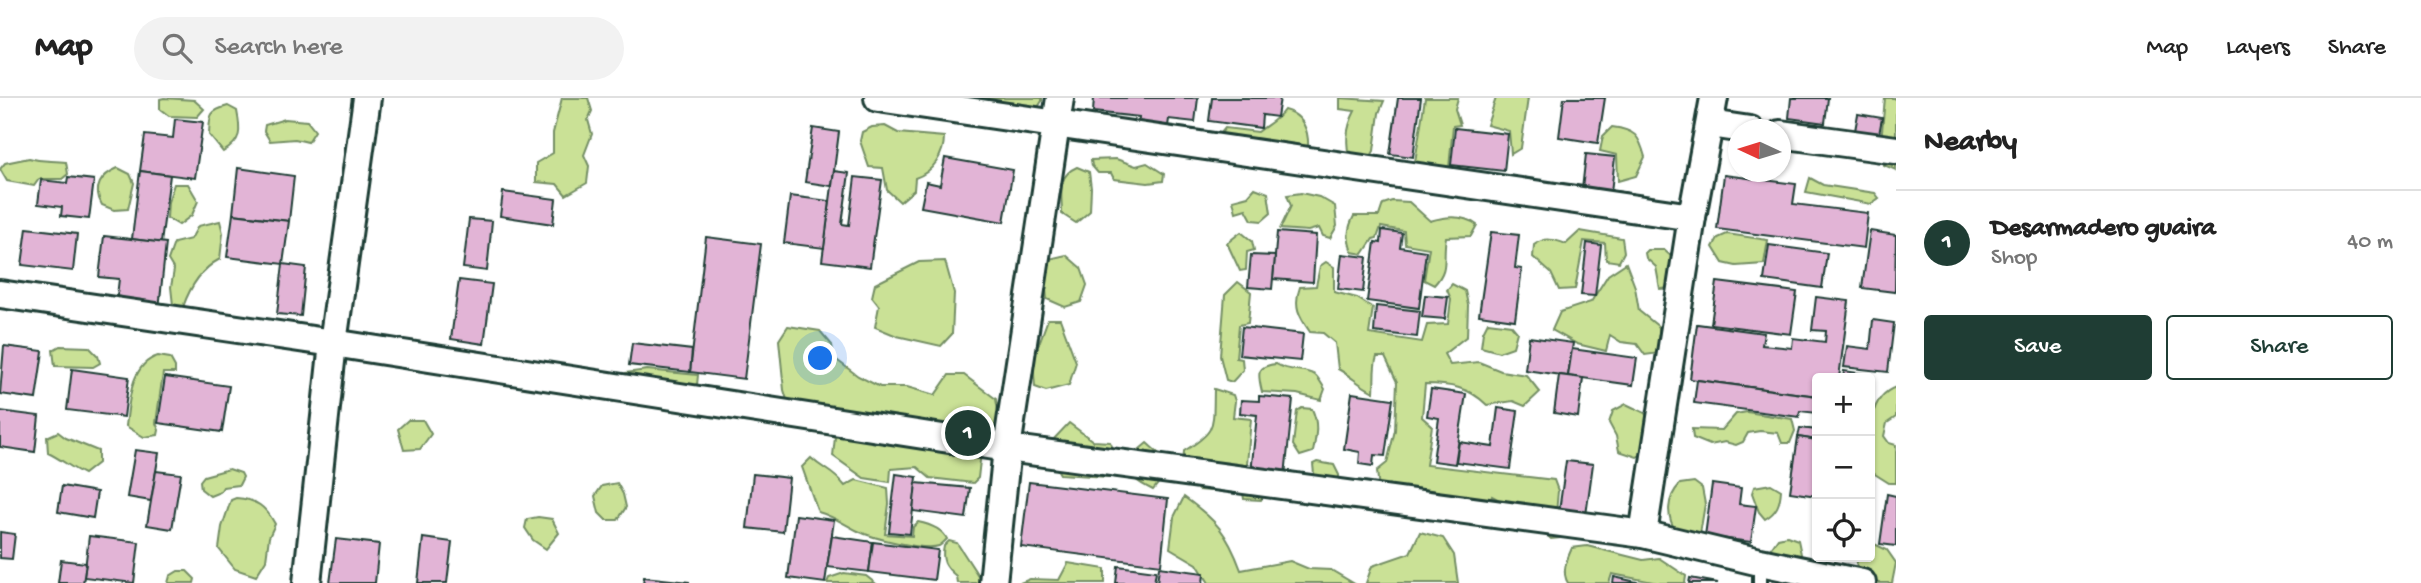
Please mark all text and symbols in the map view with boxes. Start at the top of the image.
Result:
search box [134,17,624,80]
text: Map [35,29,92,67]
icon: search [158,29,196,67]
text: Search here [214,33,343,64]
text: Map [2146,34,2188,63]
text: Layers [2226,34,2290,63]
text: Share [2328,34,2386,63]
north arrow [1728,119,1791,182]
text: Nearby [1924,126,2017,161]
text: Desarmadero guaira [1991,214,2216,245]
text: 1 [1942,229,1952,256]
text: 40 m [2347,229,2393,256]
text: Shop [1991,245,2037,272]
button: Save [1924,315,2152,380]
button: Share [2166,315,2393,380]
your location [803,341,837,375]
map controls [1812,373,1875,562]
button: + [1812,373,1875,436]
pin: 1 [945,407,991,459]
button: − [1812,436,1875,499]
button: locate [1812,499,1875,562]

